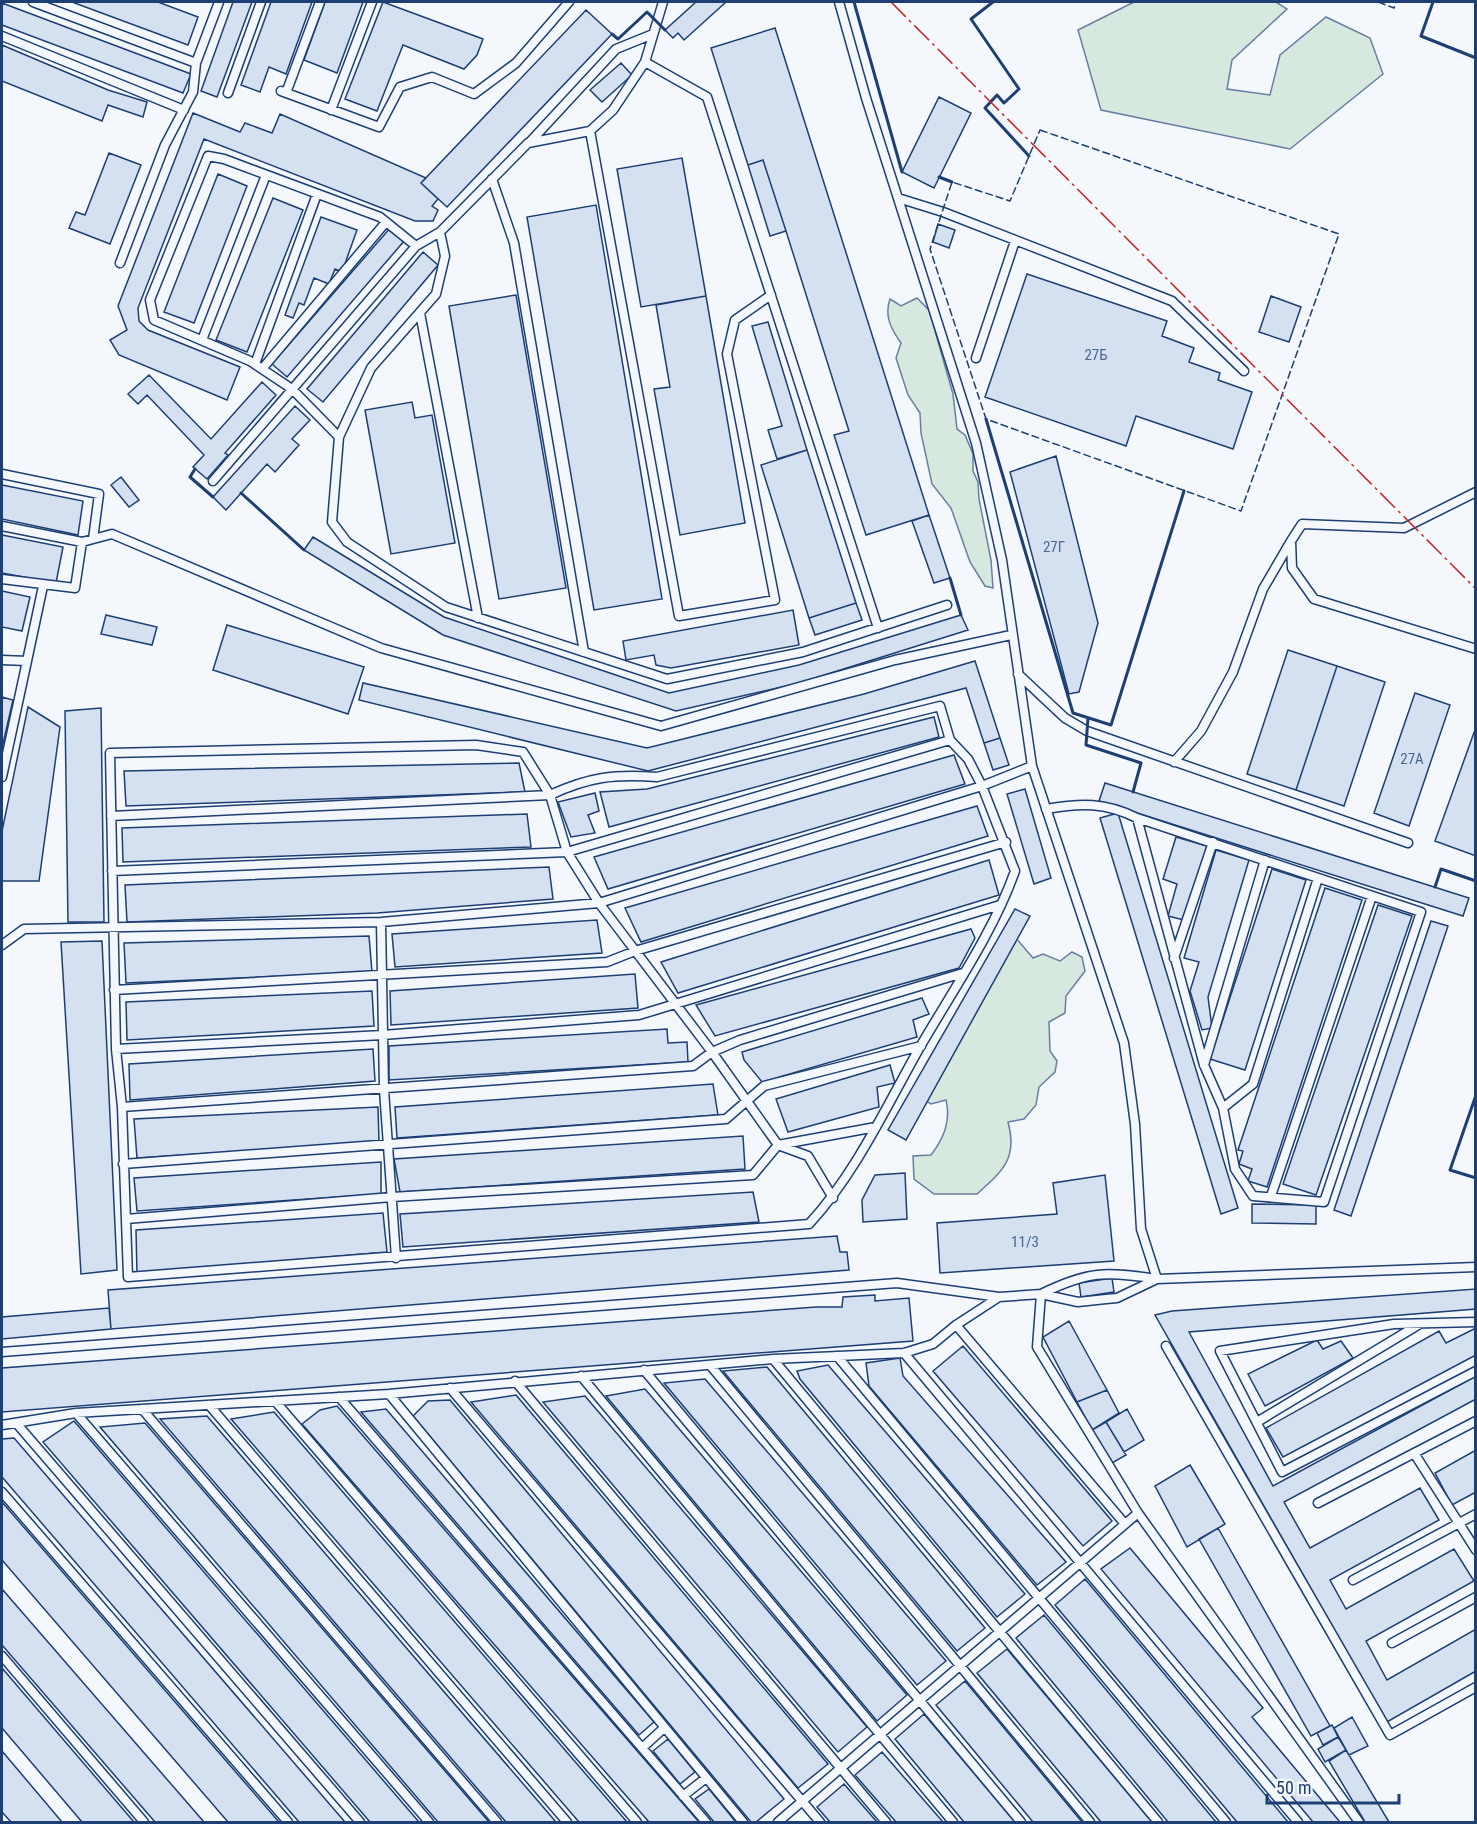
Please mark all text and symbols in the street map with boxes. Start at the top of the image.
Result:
house number: 27Б [1084,346,1108,364]
house number: 27Г [1043,538,1065,556]
house number: 27А [1400,750,1424,768]
house number: 11/3 [1011,1233,1039,1251]
scale bar [1267,1767,1399,1805]
text: 50 m [1276,1777,1311,1798]

